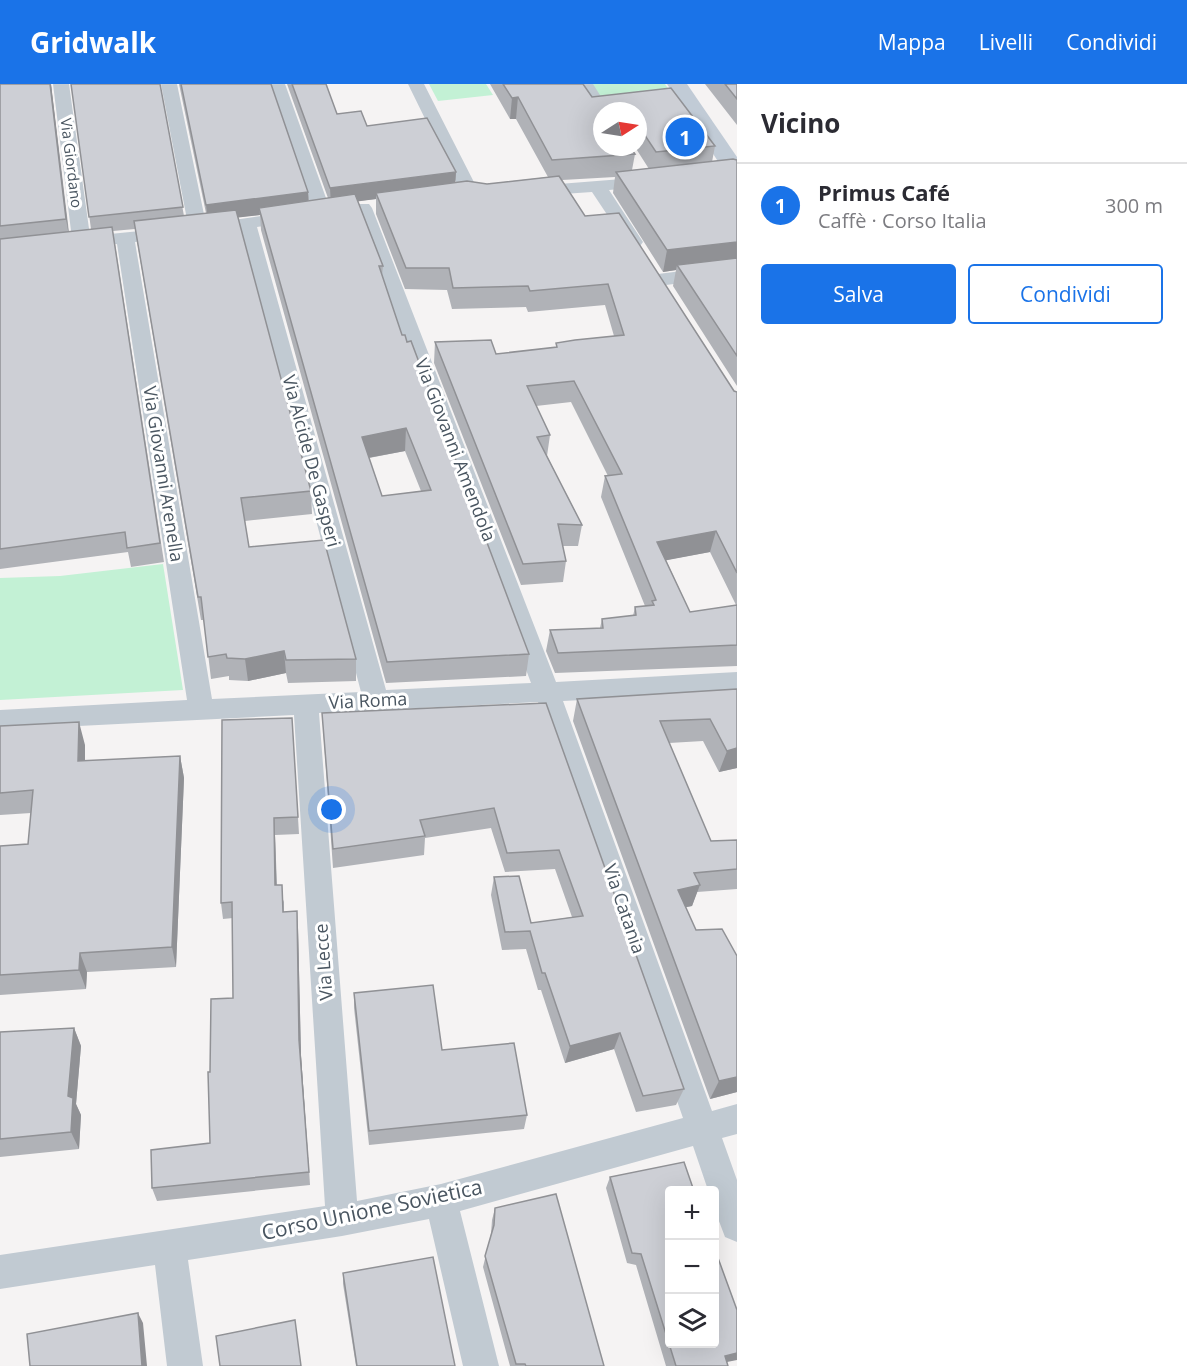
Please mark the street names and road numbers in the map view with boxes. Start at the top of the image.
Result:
street label: Via Giordano [57,117,87,209]
street label: Via Giovanni Amendola [410,355,502,545]
street label: Via Alcide De Gasperi [277,372,347,550]
street label: Via Giovanni Arenella [138,384,190,564]
street label: Via Roma [328,686,408,714]
street label: Via Catania [598,861,651,957]
street label: Via Lecce [308,923,338,1001]
street label: Corso Unione Sovietica [259,1172,485,1246]

